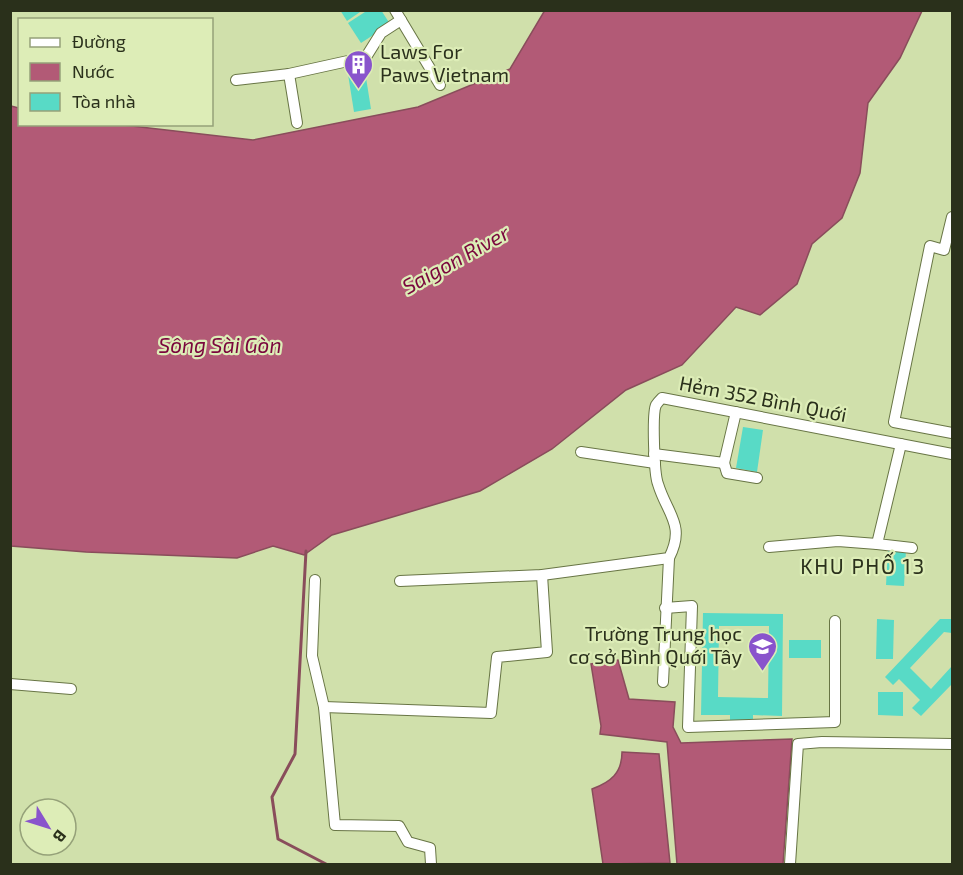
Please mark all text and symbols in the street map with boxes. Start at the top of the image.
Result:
legend [18,18,213,126]
text: Đường [72,30,126,52]
place label: Laws For Paws Vietnam [380,39,509,86]
building icon: Laws For Paws Vietnam [343,48,375,90]
text: Nước [72,60,115,82]
text: Tòa nhà [72,90,136,112]
water label: Saigon River [397,219,514,298]
water label: Sông Sài Gòn [158,332,282,357]
street label: Hẻm 352 Bình Quới [677,370,849,426]
district label: KHU PHỐ 13 [800,551,926,578]
place label: Trường Trung học cơ sở Bình Quới Tây [568,621,742,668]
school or university icon: Trường Trung học cơ sở Bình Quới Tây [747,630,779,672]
north arrow [18,797,78,857]
text: B [50,827,71,846]

